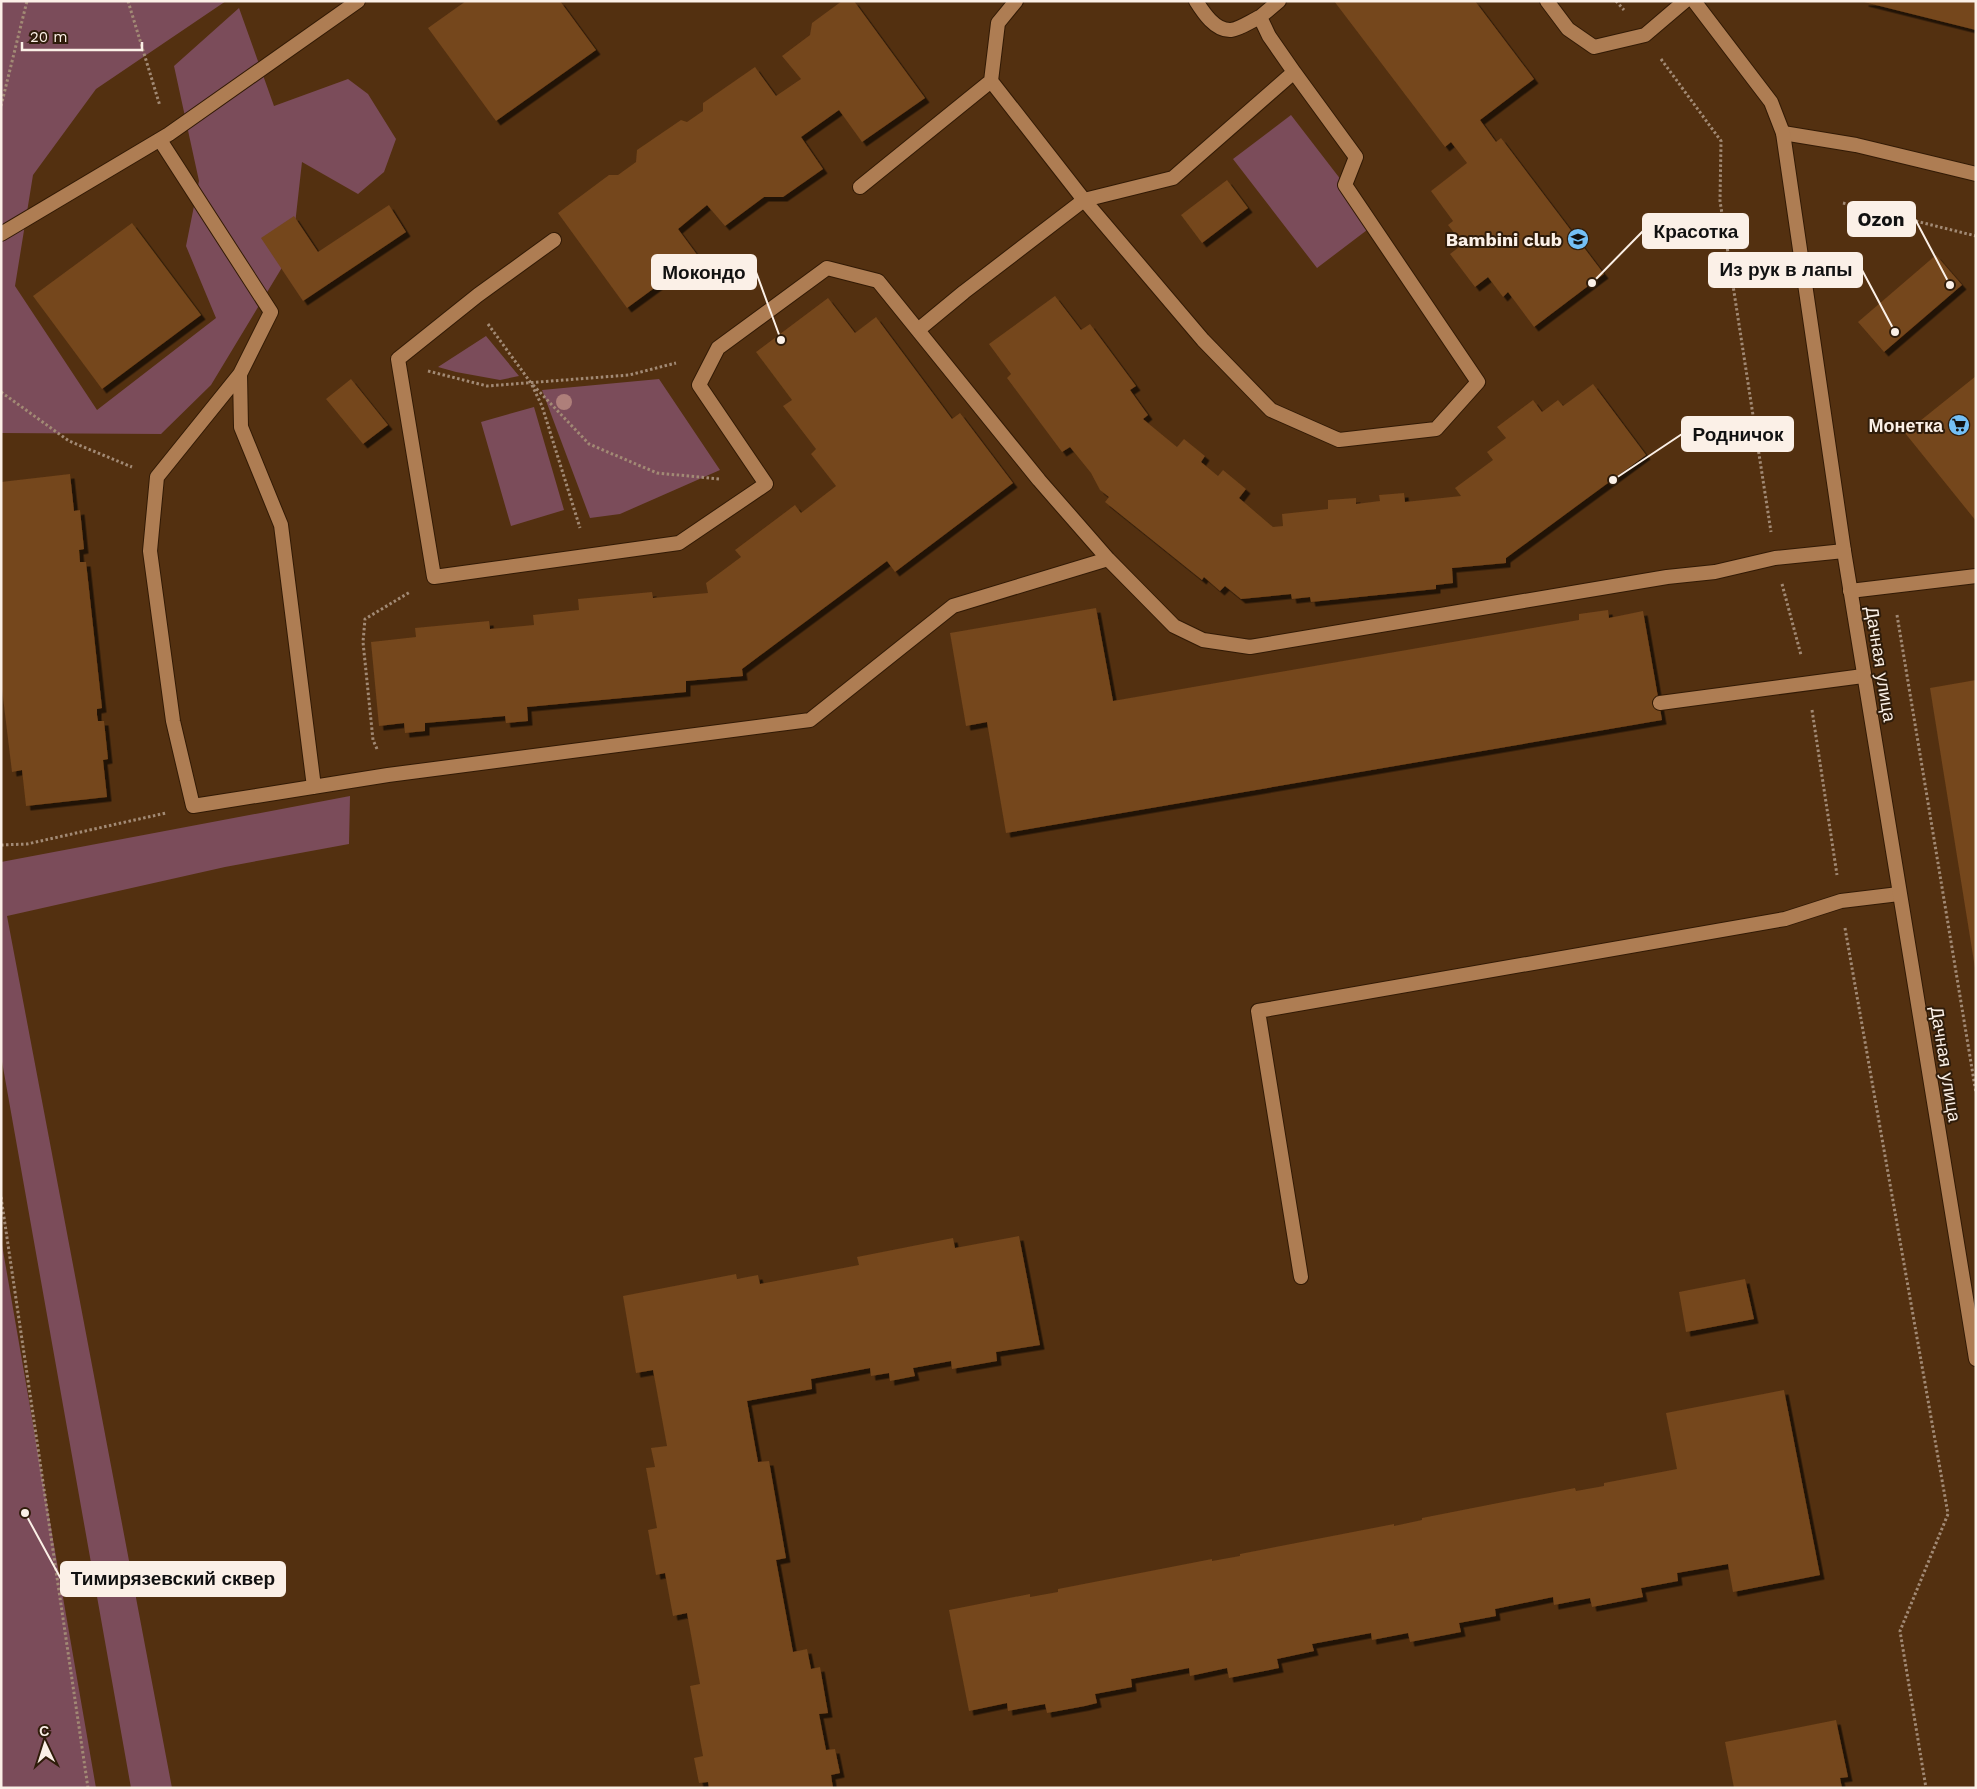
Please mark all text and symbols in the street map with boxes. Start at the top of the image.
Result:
scale bar [22,20,142,52]
text: 20 m [30,28,68,46]
callout: Ozon [1848,202,1915,236]
text: Ozon [1858,208,1904,231]
callout: Красотка [1643,214,1748,248]
text: Красотка [1654,220,1739,243]
school or university icon: Bambini club [1566,227,1590,251]
place label: Bambini club [1446,229,1562,250]
callout: Из рук в лапы [1709,253,1862,287]
callout: Мокондо [652,255,756,289]
text: Из рук в лапы [1720,258,1852,281]
text: Мокондо [662,261,746,284]
supermarket icon: Монетка [1947,413,1971,437]
place label: Монетка [1869,415,1944,436]
callout: Родничок [1682,417,1793,451]
text: Родничок [1693,423,1784,446]
street label: Дачная улица [1862,605,1901,724]
street label: Дачная улица [1927,1005,1966,1124]
callout: Тимирязевский сквер [61,1562,285,1596]
text: Тимирязевский сквер [71,1567,275,1590]
north arrow [20,1719,70,1769]
text: С [38,1723,50,1739]

